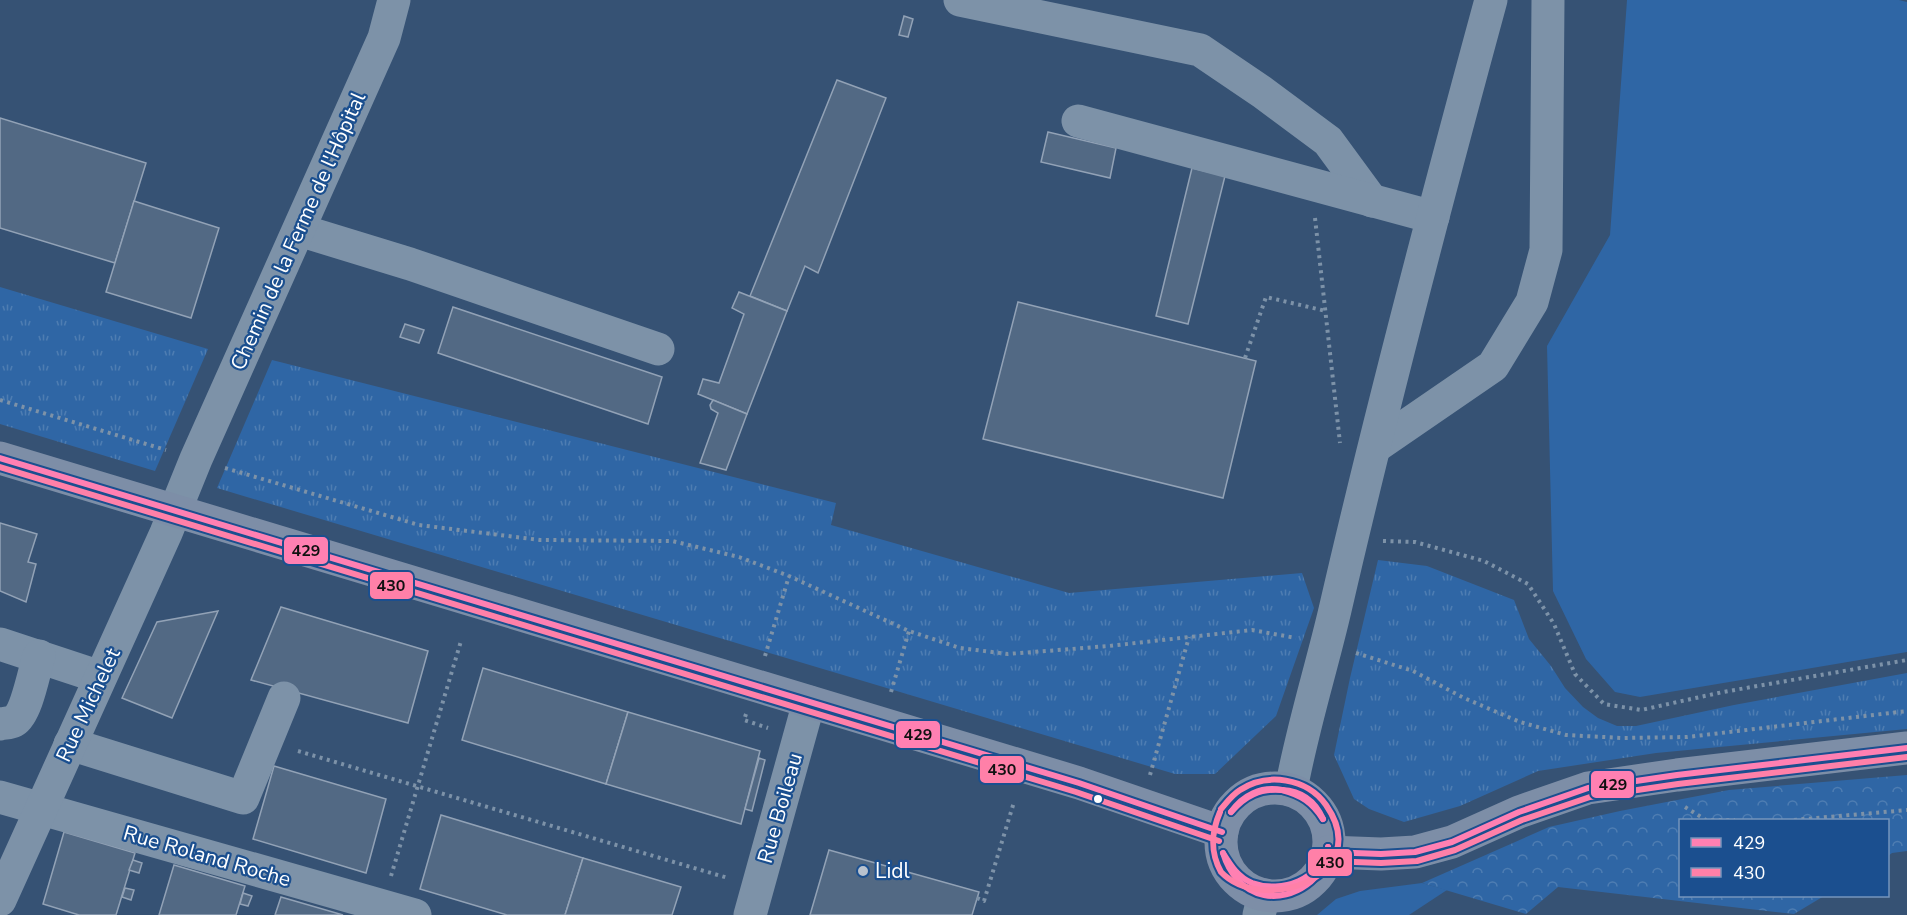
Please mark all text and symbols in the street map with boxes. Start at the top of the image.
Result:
street label: Chemin de la Ferme de l'Hôpital [224,87,372,374]
line badge: 429 [283,536,329,565]
text: 429 [292,540,320,562]
line badge: 430 [369,571,414,600]
text: 430 [377,575,405,597]
street label: Rue Michelet [49,643,127,767]
line badge: 429 [895,720,941,749]
text: 429 [904,724,932,746]
street label: Rue Boileau [751,750,809,866]
line badge: 430 [979,755,1025,784]
text: 430 [988,759,1016,781]
line badge: 429 [1590,770,1635,799]
text: 429 [1599,774,1627,796]
unlabelled marker [1092,793,1104,805]
street label: Rue Roland Roche [120,819,294,893]
legend [1679,819,1889,897]
text: 429 [1733,831,1765,855]
line badge: 430 [1307,848,1353,877]
text: 430 [1316,852,1344,874]
place label: Lidl [875,857,911,885]
text: 430 [1733,861,1765,885]
marker: Lidl [856,864,870,878]

